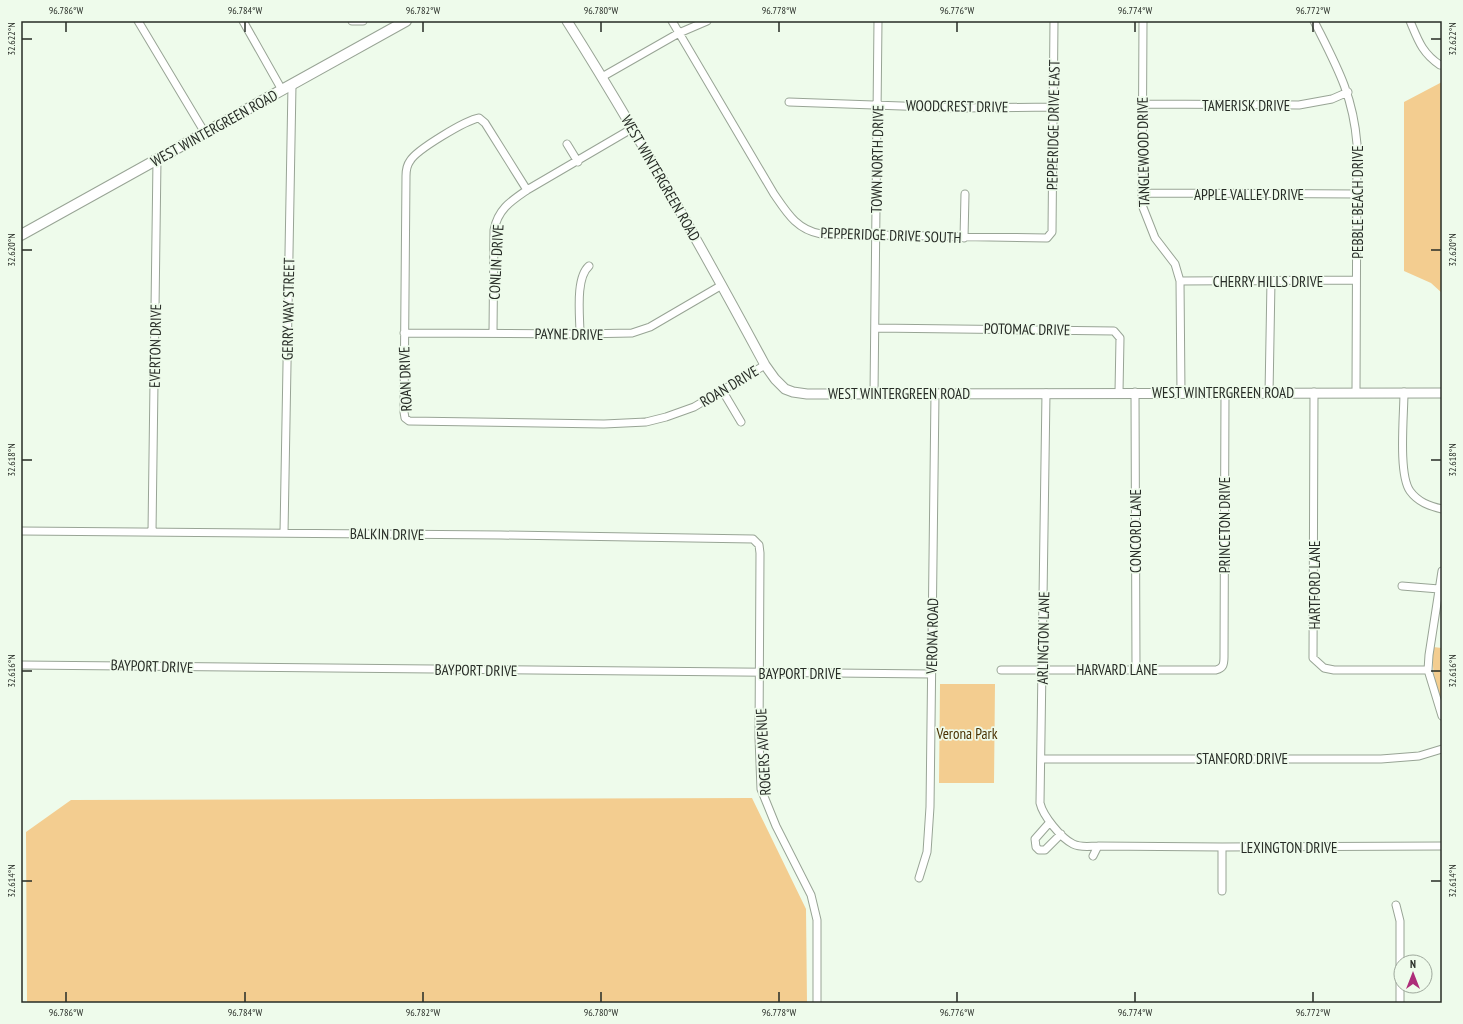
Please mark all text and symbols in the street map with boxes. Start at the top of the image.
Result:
text: 96.786°W [49,4,83,17]
text: 96.784°W [228,4,262,17]
text: 96.782°W [406,4,440,17]
text: 96.780°W [584,4,618,17]
text: 96.778°W [762,4,796,17]
text: 96.776°W [940,4,974,17]
text: 96.774°W [1118,4,1152,17]
text: 96.772°W [1296,4,1330,17]
text: 32.622°N [5,22,18,56]
text: 32.622°N [1446,22,1459,56]
street label: PEPPERIDGE DRIVE EAST [1042,59,1064,190]
street label: WEST WINTERGREEN ROAD [147,85,281,171]
street label: WOODCREST DRIVE [906,96,1008,116]
street label: TAMERISK DRIVE [1202,96,1290,115]
street label: TANGLEWOOD DRIVE [1133,97,1153,207]
street label: TOWN NORTH DRIVE [867,105,887,213]
street label: WEST WINTERGREEN ROAD [617,112,705,244]
street label: PEBBLE BEACH DRIVE [1348,145,1367,259]
street label: APPLE VALLEY DRIVE [1194,185,1304,204]
street label: PEPPERIDGE DRIVE SOUTH [820,223,962,247]
street label: CONLIN DRIVE [485,224,507,300]
text: 32.620°N [5,233,18,267]
text: 32.620°N [1446,233,1459,267]
street label: GERRY WAY STREET [278,257,298,360]
street label: CHERRY HILLS DRIVE [1213,272,1323,291]
street label: EVERTON DRIVE [145,304,165,388]
street label: POTOMAC DRIVE [984,319,1070,339]
street label: PAYNE DRIVE [535,324,603,344]
street label: ROAN DRIVE [394,346,416,412]
street label: ROAN DRIVE [696,361,762,411]
street label: WEST WINTERGREEN ROAD [1152,383,1294,402]
street label: WEST WINTERGREEN ROAD [828,384,970,403]
text: 32.618°N [5,443,18,477]
text: 32.618°N [1446,443,1459,477]
street label: PRINCETON DRIVE [1215,477,1234,573]
street label: CONCORD LANE [1126,489,1145,573]
street label: BALKIN DRIVE [350,524,424,544]
street label: HARTFORD LANE [1305,541,1324,629]
street label: ARLINGTON LANE [1033,591,1053,685]
street label: VERONA ROAD [922,598,942,675]
text: 32.616°N [5,654,18,688]
text: 32.616°N [1446,654,1459,688]
street label: BAYPORT DRIVE [110,655,194,677]
street label: BAYPORT DRIVE [434,660,518,680]
street label: HARVARD LANE [1076,660,1158,679]
street label: BAYPORT DRIVE [759,664,841,683]
street label: ROGERS AVENUE [751,708,775,796]
park label: Verona Park [935,724,998,743]
street label: STANFORD DRIVE [1196,749,1288,768]
street label: LEXINGTON DRIVE [1241,838,1337,857]
text: 32.614°N [5,864,18,898]
text: 32.614°N [1446,864,1459,898]
north arrow [1393,954,1433,994]
text: N [1410,957,1416,971]
text: 96.786°W [49,1006,83,1019]
text: 96.784°W [228,1006,262,1019]
text: 96.782°W [406,1006,440,1019]
text: 96.780°W [584,1006,618,1019]
text: 96.778°W [762,1006,796,1019]
text: 96.776°W [940,1006,974,1019]
text: 96.774°W [1118,1006,1152,1019]
text: 96.772°W [1296,1006,1330,1019]

